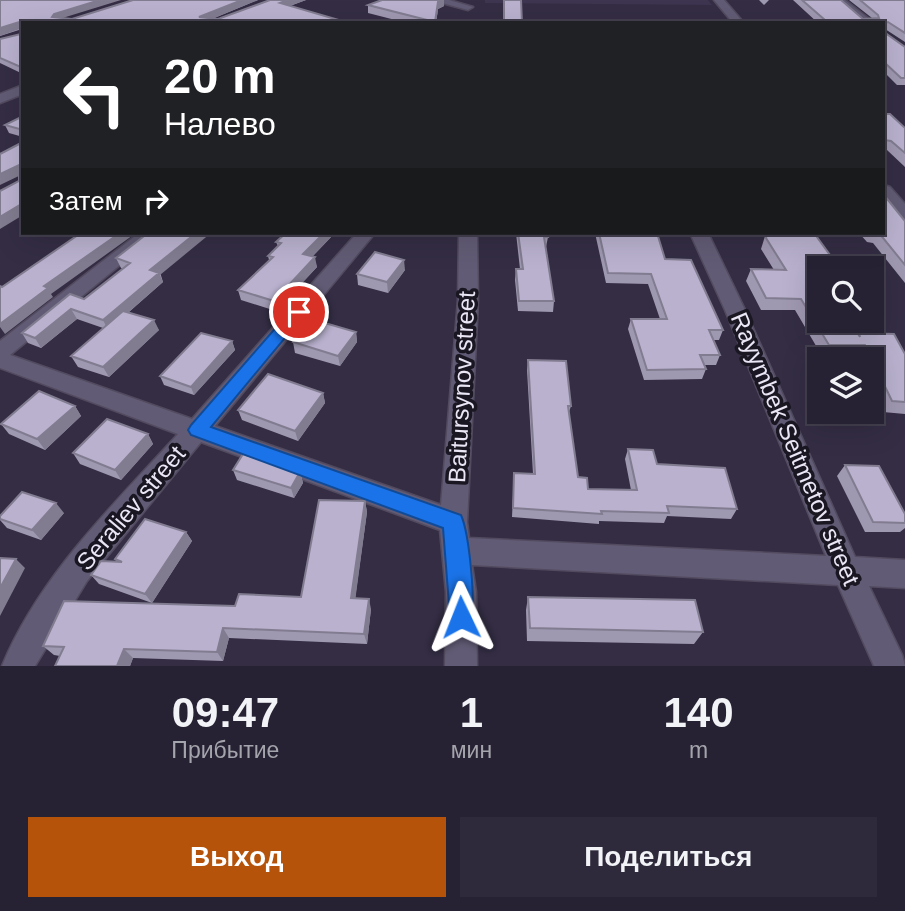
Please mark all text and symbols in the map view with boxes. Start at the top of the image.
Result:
icon: left [49,49,140,140]
text: 20 m [164,49,276,103]
text: Налево [164,106,276,142]
icon: right [137,182,175,220]
text: Затем [49,186,123,216]
map controls [807,256,884,424]
button: search [807,256,884,333]
pin [269,282,329,342]
street label: Baitursynov street [443,290,480,484]
icon: arrive [280,293,318,331]
street label: Rayymbek Seitmetov street [726,308,865,589]
button: layers [807,347,884,424]
street label: Seraliev street [71,440,190,575]
position arrow [424,580,498,654]
text: 09:47 [172,689,279,736]
text: 1 [460,689,483,736]
text: 140 [664,689,734,736]
text: Прибытие [171,737,279,763]
text: мин [451,737,492,763]
text: m [689,737,708,763]
button: Выход [28,817,446,897]
button: Поделиться [460,817,877,897]

